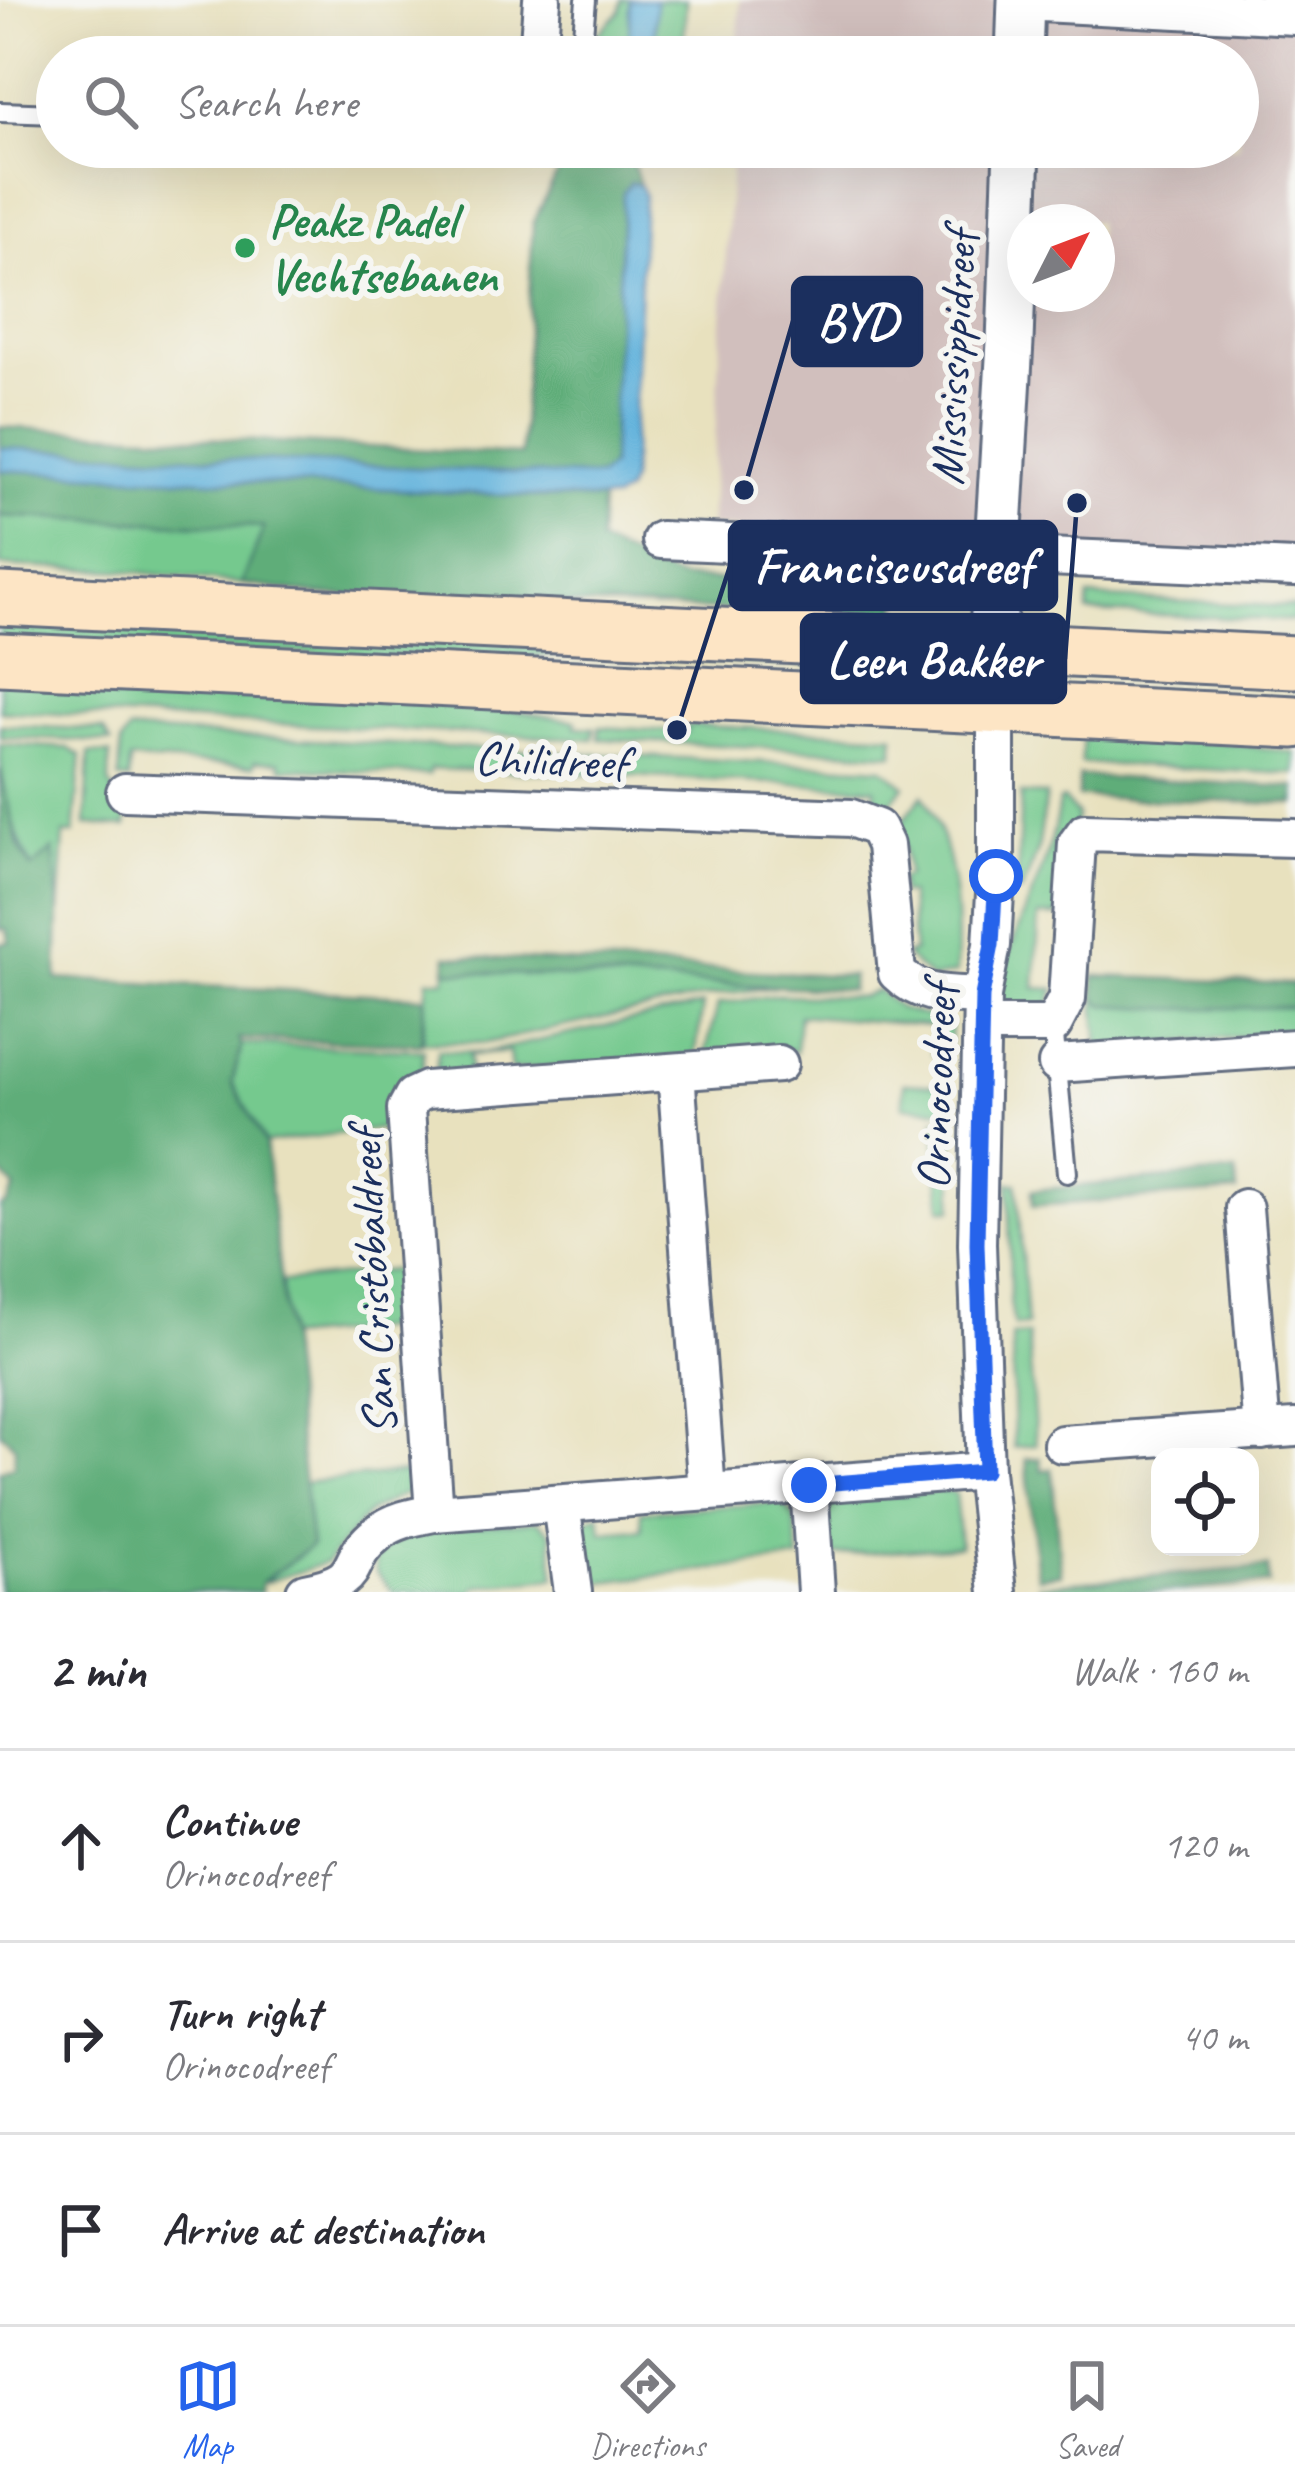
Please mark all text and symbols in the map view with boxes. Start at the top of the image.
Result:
search box [36,36,1259,168]
icon: search [78,69,144,135]
text: Search here [174,74,357,131]
place label: Peakz Padel Vechtsebanen [269,191,499,306]
north arrow [1007,204,1115,312]
street label: Mississippidreef [916,219,990,486]
marker: Peakz Padel Vechtsebanen [232,235,258,261]
callout: BYD [793,278,921,365]
text: BYD [817,290,902,354]
callout: Franciscusdreef [730,522,1056,609]
text: Franciscusdreef [754,534,1045,598]
callout: Leen Bakker [802,615,1065,702]
text: Leen Bakker [826,628,1045,692]
street label: Chilidreef [474,727,637,793]
route start [969,849,1023,903]
street label: Orinocodreef [902,973,970,1191]
street label: San Cristóbaldreef [334,1118,410,1437]
map controls [1151,1448,1259,1556]
button: locate [1151,1448,1259,1556]
route end [782,1458,836,1512]
text: 2 min [48,1638,146,1702]
text: Walk · 160 m [1071,1646,1247,1695]
text: Continue [162,1793,296,1850]
icon: ahead [48,1813,114,1879]
text: 120 m [1163,1821,1247,1870]
text: Orinocodreef [162,1850,329,1899]
text: Turn right [162,1985,320,2042]
icon: right [48,2005,114,2071]
text: 40 m [1181,2013,1247,2062]
text: Orinocodreef [162,2042,329,2091]
icon: arrive [48,2197,114,2263]
text: Arrive at destination [162,2201,484,2258]
tab: Map [175,2353,241,2467]
tab: Directions [590,2353,705,2467]
tab: Saved [1054,2353,1120,2467]

